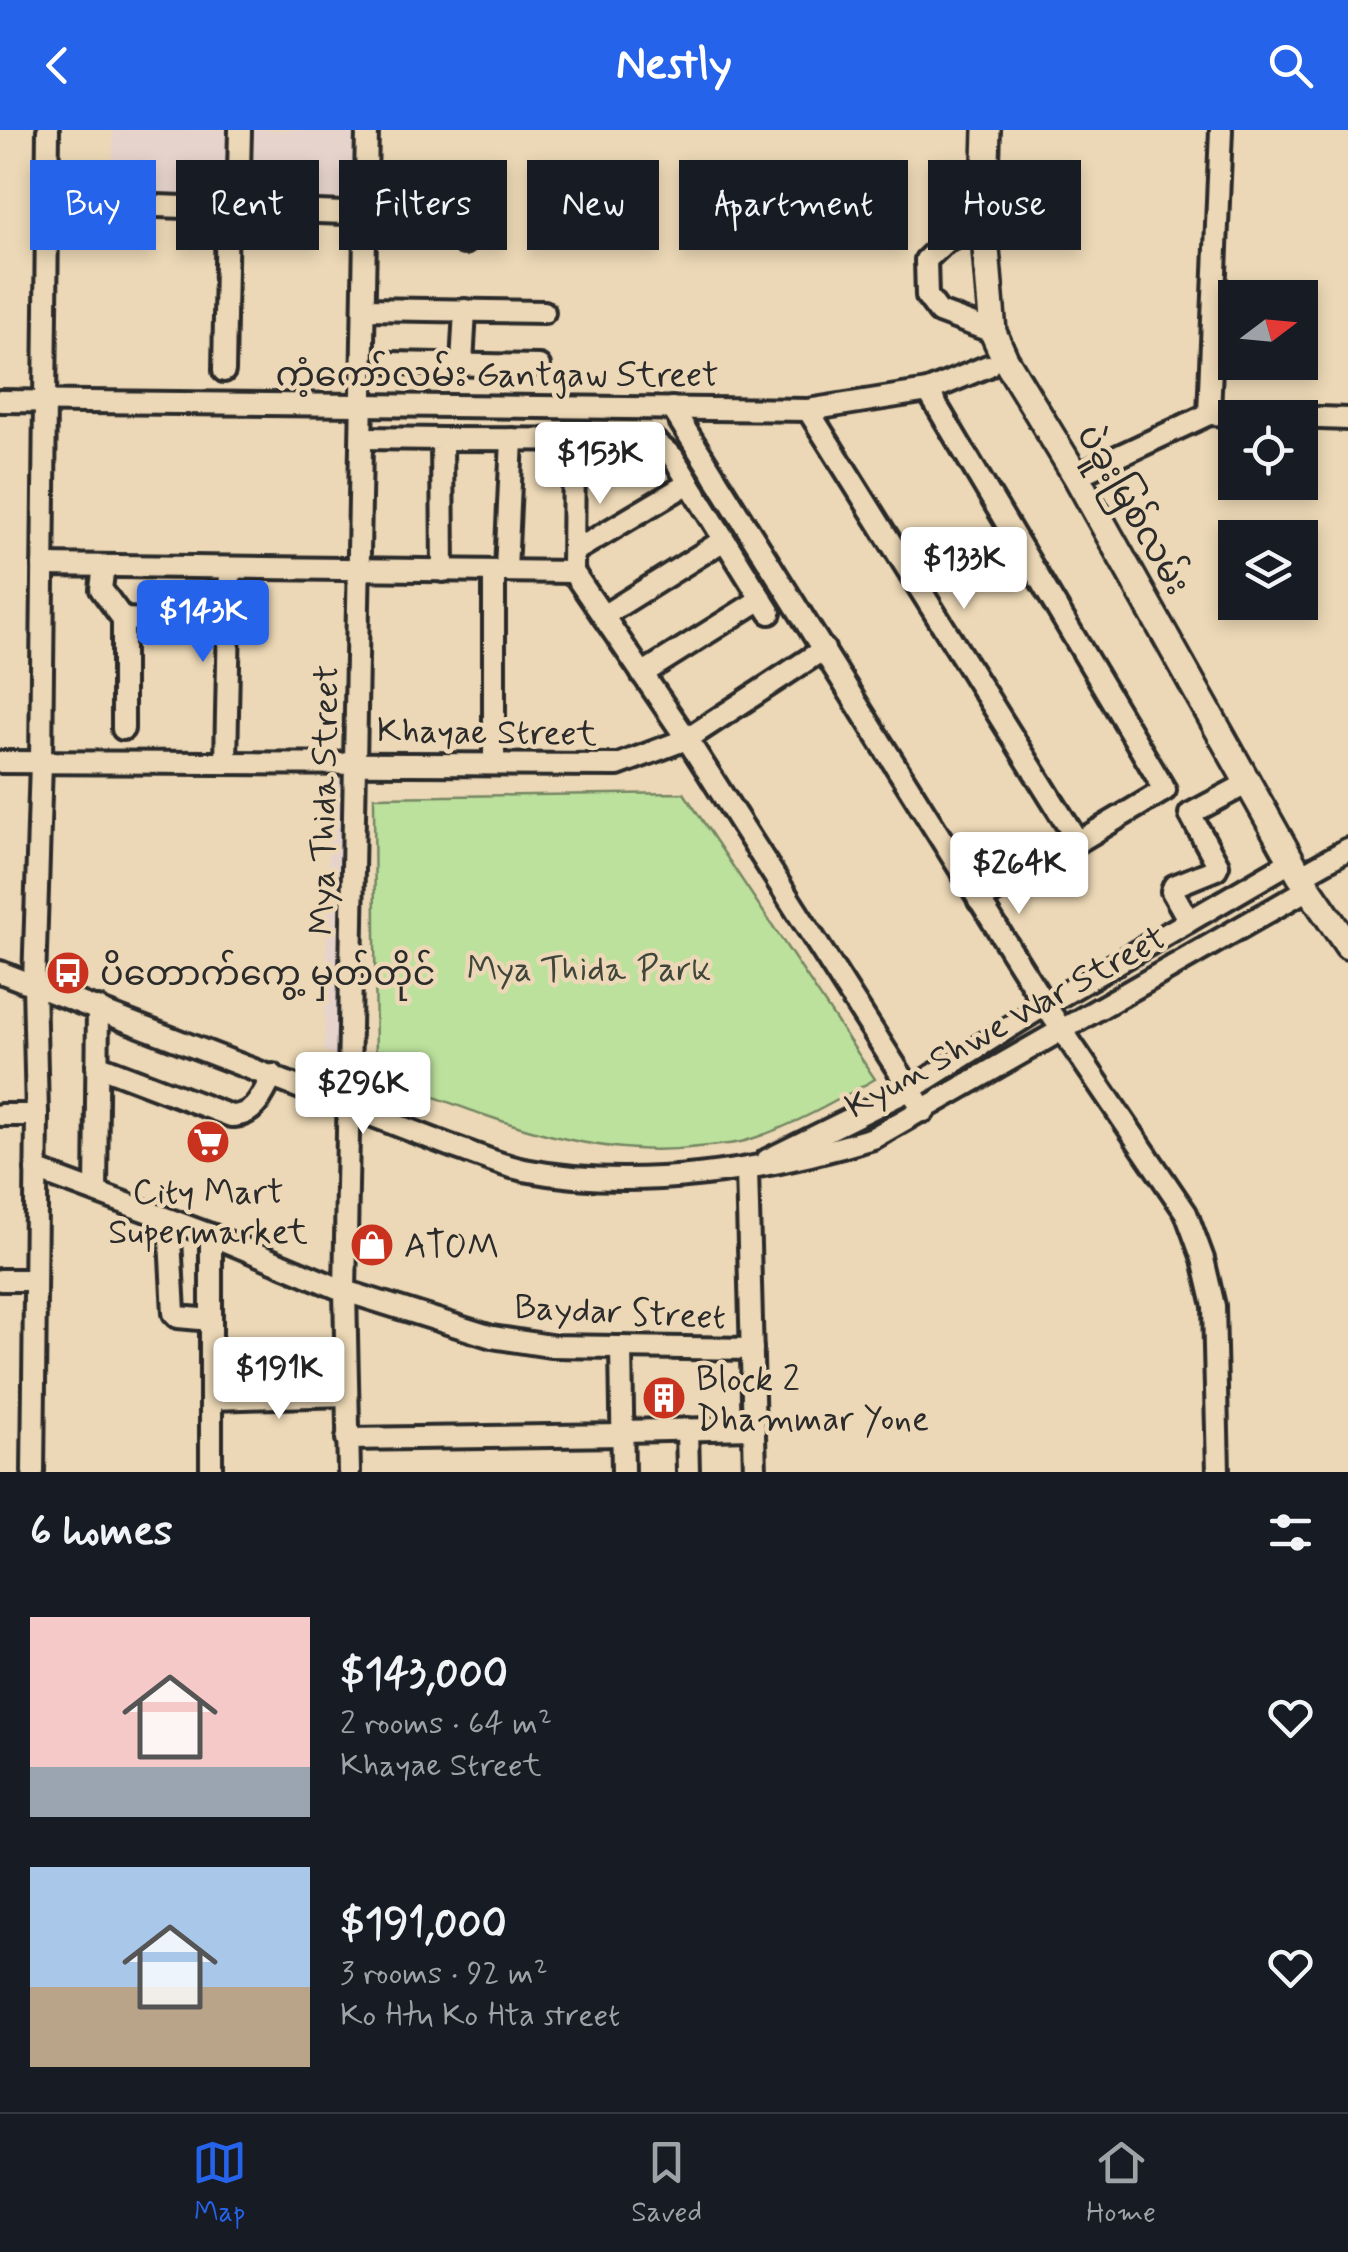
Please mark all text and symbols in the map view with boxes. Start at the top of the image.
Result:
text: Nestly [616,36,732,95]
icon: back [30,38,85,93]
icon: search [1263,38,1318,93]
chip: Buy [30,160,156,250]
chip: Rent [176,160,319,250]
chip: Filters [339,160,507,250]
chip: New [527,160,659,250]
chip: Apartment [679,160,908,250]
chip: House [928,160,1081,250]
north arrow [1218,280,1318,380]
map controls [1218,280,1318,620]
street label: ကံ့ကော်လမ်း Gantgaw Street [276,350,719,399]
button: locate [1218,400,1318,500]
street label: ပဲခူးမြစ်လမ်း [1062,415,1202,605]
pin: $153K [530,422,670,507]
text: $153K [557,433,643,475]
button: layers [1218,520,1318,620]
pin: $133K [894,527,1034,612]
text: $133K [923,538,1005,580]
pin: $143K [133,580,273,665]
text: $143K [159,591,247,633]
street label: Mya Thida Street [300,664,350,936]
street label: Khayae Street [376,708,598,758]
pin: $264K [949,832,1089,917]
text: $264K [972,843,1066,885]
street label: Kyun Shwe War Street [837,915,1174,1130]
park label: Mya Thida Park [467,947,711,993]
place label: ပိတောက်ကွေ့ မှတ်တိုင် [100,949,435,1001]
bus stop icon: ပိတောက်ကွေ့ မှတ်တိုင် [45,950,91,996]
pin: $296K [293,1052,433,1137]
text: $296K [317,1063,409,1105]
supermarket icon: City Mart Supermarket [185,1119,231,1165]
place label: City Mart Supermarket [108,1170,308,1256]
shop icon: ATOM [349,1222,395,1268]
place label: ATOM [404,1224,500,1270]
street label: Baydar Street [513,1284,727,1342]
pin: $191K [209,1337,349,1422]
text: $191K [235,1348,323,1390]
place label: Block 2 Dhammar Yone [696,1357,929,1443]
building icon: Block 2 Dhammar Yone [641,1375,687,1421]
text: 6 homes [30,1505,173,1560]
icon: filters [1263,1505,1318,1560]
text: $143,000 [340,1648,508,1703]
icon: home [110,1657,230,1777]
icon: heart [1263,1690,1318,1745]
text: 2 rooms · 64 m² [340,1703,552,1745]
text: Khayae Street [340,1745,541,1787]
text: $191,000 [340,1898,507,1953]
icon: home [110,1907,230,2027]
icon: heart [1263,1940,1318,1995]
text: 3 rooms · 92 m² [340,1953,548,1995]
text: Ko Htu Ko Hta street [340,1995,620,2037]
tab: Map [192,2135,247,2232]
tab: Saved [631,2135,702,2232]
tab: Home [1086,2135,1156,2232]

